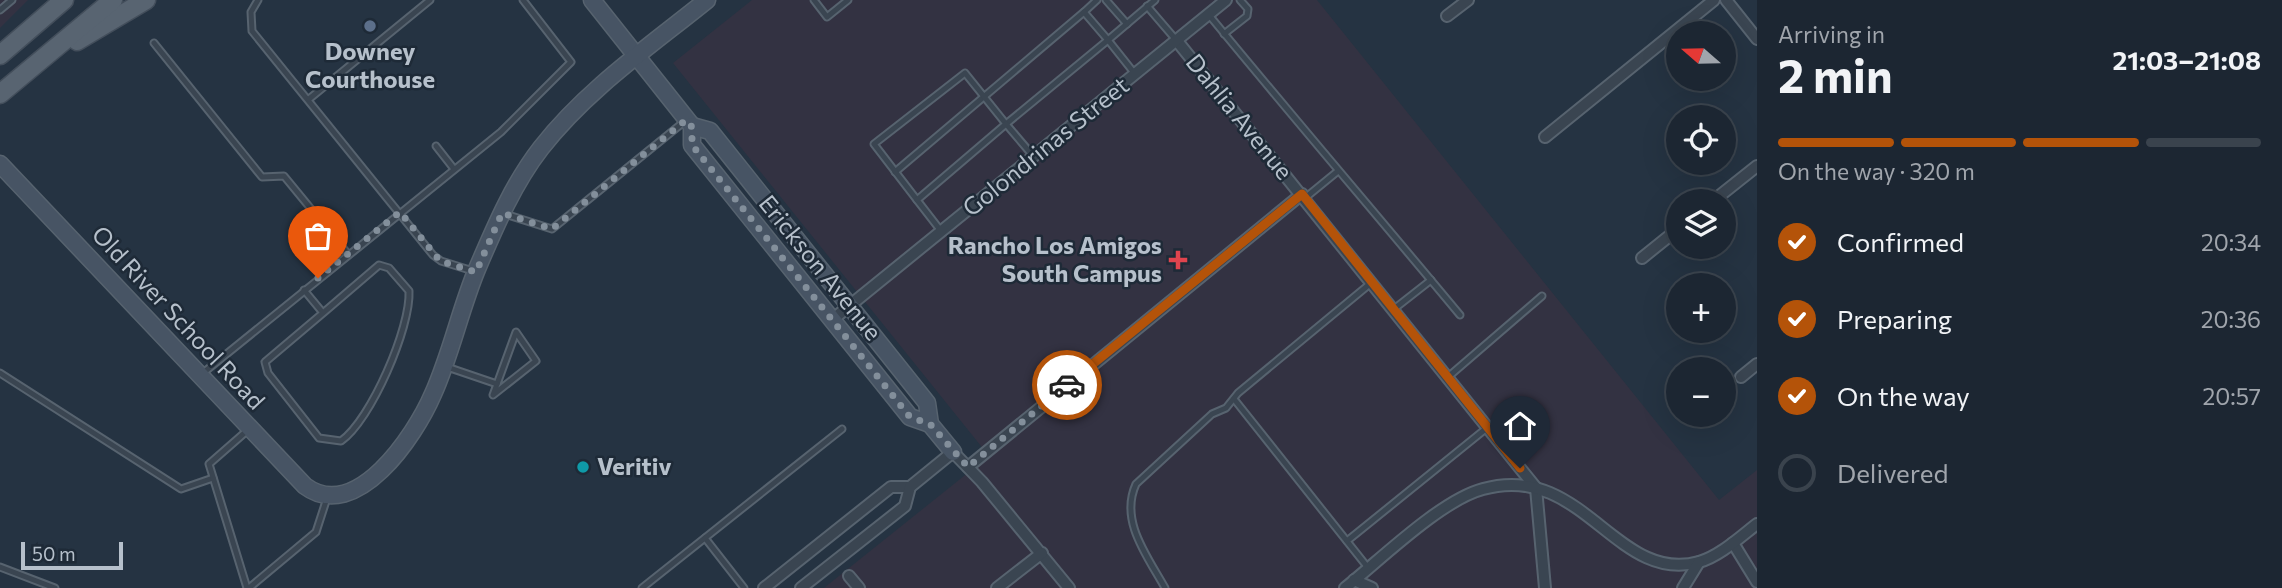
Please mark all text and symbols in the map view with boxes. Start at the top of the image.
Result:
marker: Downey Courthouse [362,18,378,34]
text: Arriving in [1778,20,1885,48]
north arrow [1666,21,1736,91]
map controls [1666,21,1736,427]
place label: Downey Courthouse [305,36,435,93]
text: 21:03–21:08 [2113,44,2261,75]
text: 2 min [1778,46,1893,102]
street label: Dahlia Avenue [1181,47,1300,185]
street label: Golondrinas Street [956,70,1134,222]
button: locate [1666,105,1736,175]
text: On the way · 320 m [1778,157,1975,185]
street label: Erickson Avenue [754,189,889,346]
button: layers [1666,189,1736,259]
pin [288,206,348,278]
icon: bag [299,217,337,255]
street label: Old River School Road [87,219,272,415]
icon: check [1778,223,1816,261]
text: Confirmed [1837,226,1964,257]
text: 20:34 [2201,228,2261,256]
place label: Rancho Los Amigos South Campus [948,230,1162,287]
marker: Rancho Los Amigos South Campus [1168,250,1188,270]
button: + [1666,273,1736,343]
icon: check [1778,300,1816,338]
text: Preparing [1837,303,1952,334]
text: 20:36 [2201,305,2261,333]
courier [1032,350,1102,420]
button: − [1666,357,1736,427]
icon: car [1048,366,1086,404]
icon: check [1778,377,1816,415]
text: On the way [1837,380,1970,411]
text: 20:57 [2203,382,2261,410]
pin [1490,396,1550,468]
icon: home [1501,407,1539,445]
place label: Veritiv [597,451,671,480]
text: Delivered [1837,457,1948,488]
marker: Veritiv [575,459,591,475]
scale bar [21,539,122,571]
text: 50 m [32,542,76,565]

